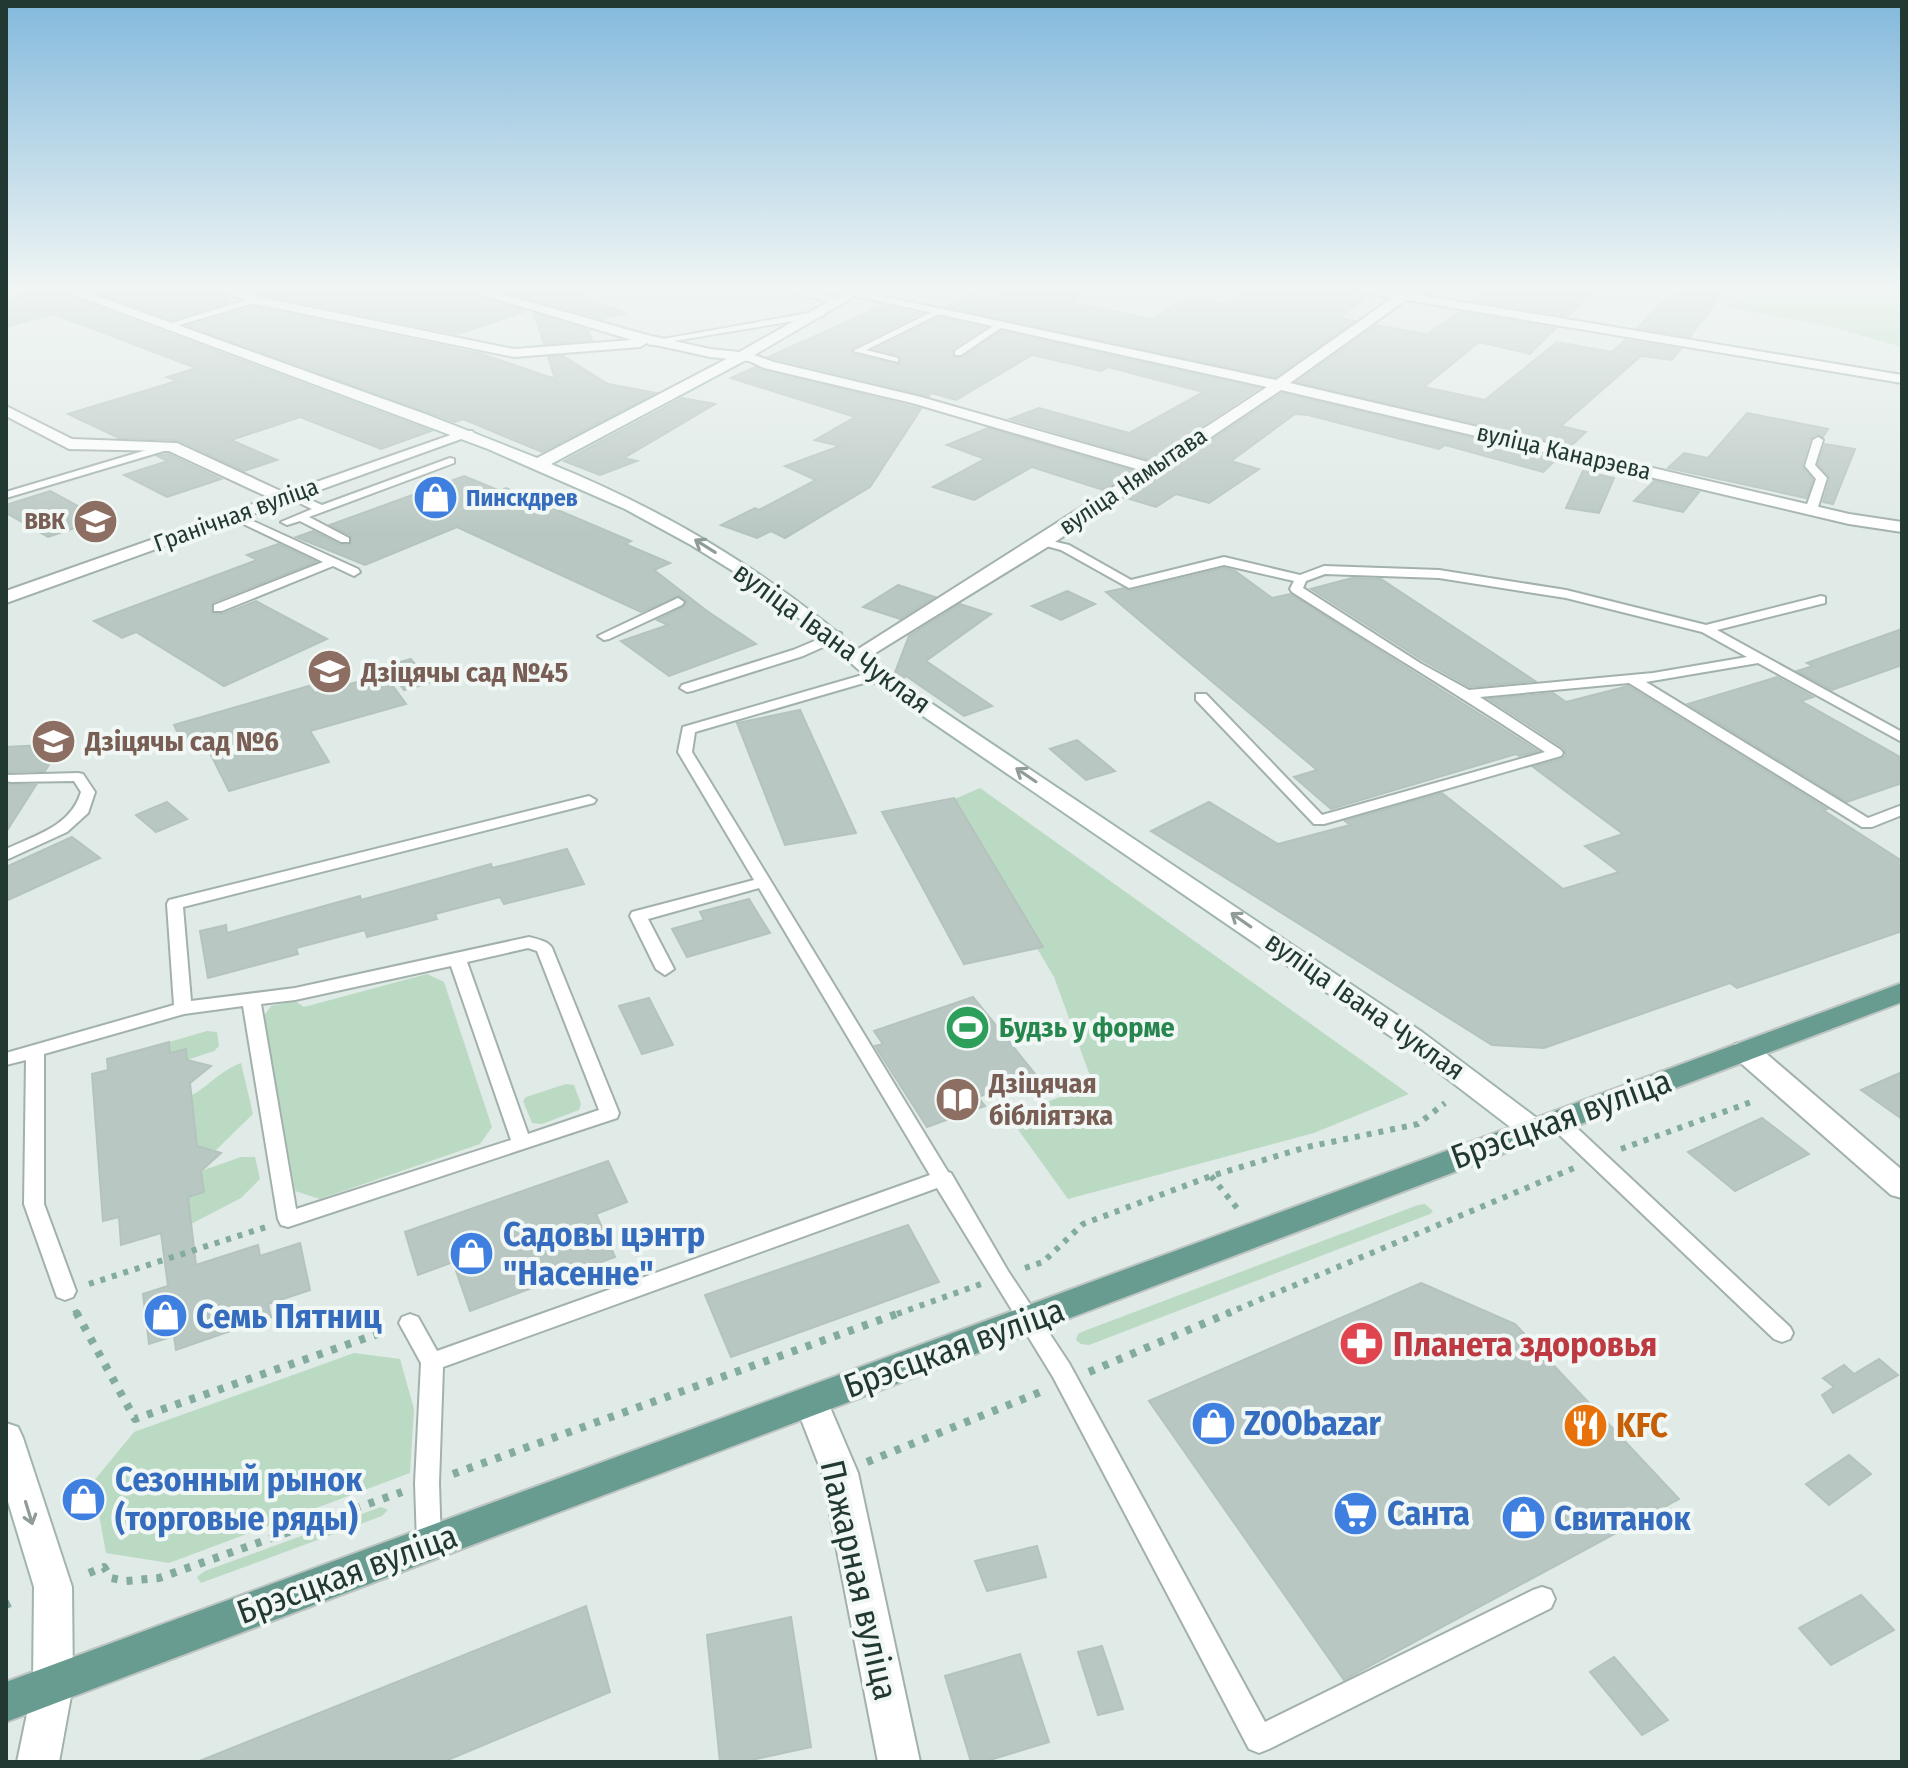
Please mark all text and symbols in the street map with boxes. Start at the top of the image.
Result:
street label: вуліца Канарэева [1474,418,1654,486]
street label: вуліца Нямытава [1054,421,1212,541]
street label: Гранічная вуліца [150,472,322,558]
shop icon: Пинскдрев [411,474,459,522]
place label: Пинскдрев [466,484,578,512]
school or university icon: ВВК [72,497,120,545]
place label: ВВК [24,507,65,535]
one-way arrow [694,538,717,554]
street label: вуліца Івана Чуклая [727,555,937,721]
school or university icon: Дзіцячы сад №45 [306,648,354,696]
place label: Дзіцячы сад №45 [360,656,568,689]
school or university icon: Дзіцячы сад №6 [30,717,78,765]
place label: Дзіцячы сад №6 [84,725,279,758]
one-way arrow [1015,767,1037,783]
one-way arrow [1231,912,1253,928]
street label: вуліца Івана Чуклая [1259,925,1471,1087]
sports icon: Будзь у форме [944,1003,992,1051]
place label: Будзь у форме [999,1011,1175,1044]
street label: Брэсцкая вуліца [1445,1060,1677,1178]
place label: Дзіцячая бібліятэка [988,1067,1113,1132]
library icon: Дзіцячая бібліятэка [934,1075,982,1123]
place label: Садовы цэнтр "Насенне" [503,1214,705,1294]
shop icon: Садовы цэнтр "Насенне" [448,1230,496,1278]
street label: Брэсцкая вуліца [838,1289,1070,1407]
shop icon: Семь Пятниц [141,1292,189,1340]
place label: Семь Пятниц [196,1296,382,1337]
pharmacy icon: Планета здоровья [1338,1320,1386,1368]
place label: Планета здоровья [1393,1324,1657,1365]
shop icon: ZOObazar [1189,1399,1237,1447]
restaurant icon: KFC [1561,1401,1609,1449]
place label: ZOObazar [1244,1403,1382,1444]
place label: KFC [1616,1405,1668,1446]
street label: Пажарная вуліца [811,1456,907,1704]
place label: Сезонный рынок (торговые ряды) [115,1459,363,1539]
shop icon: Сезонный рынок (торговые ряды) [60,1475,108,1523]
supermarket icon: Санта [1332,1489,1380,1537]
place label: Санта [1387,1493,1470,1534]
shop icon: Свитанок [1499,1494,1547,1542]
place label: Свитанок [1554,1498,1691,1539]
one-way arrow [23,1500,38,1525]
street label: Брэсцкая вуліца [231,1515,463,1633]

